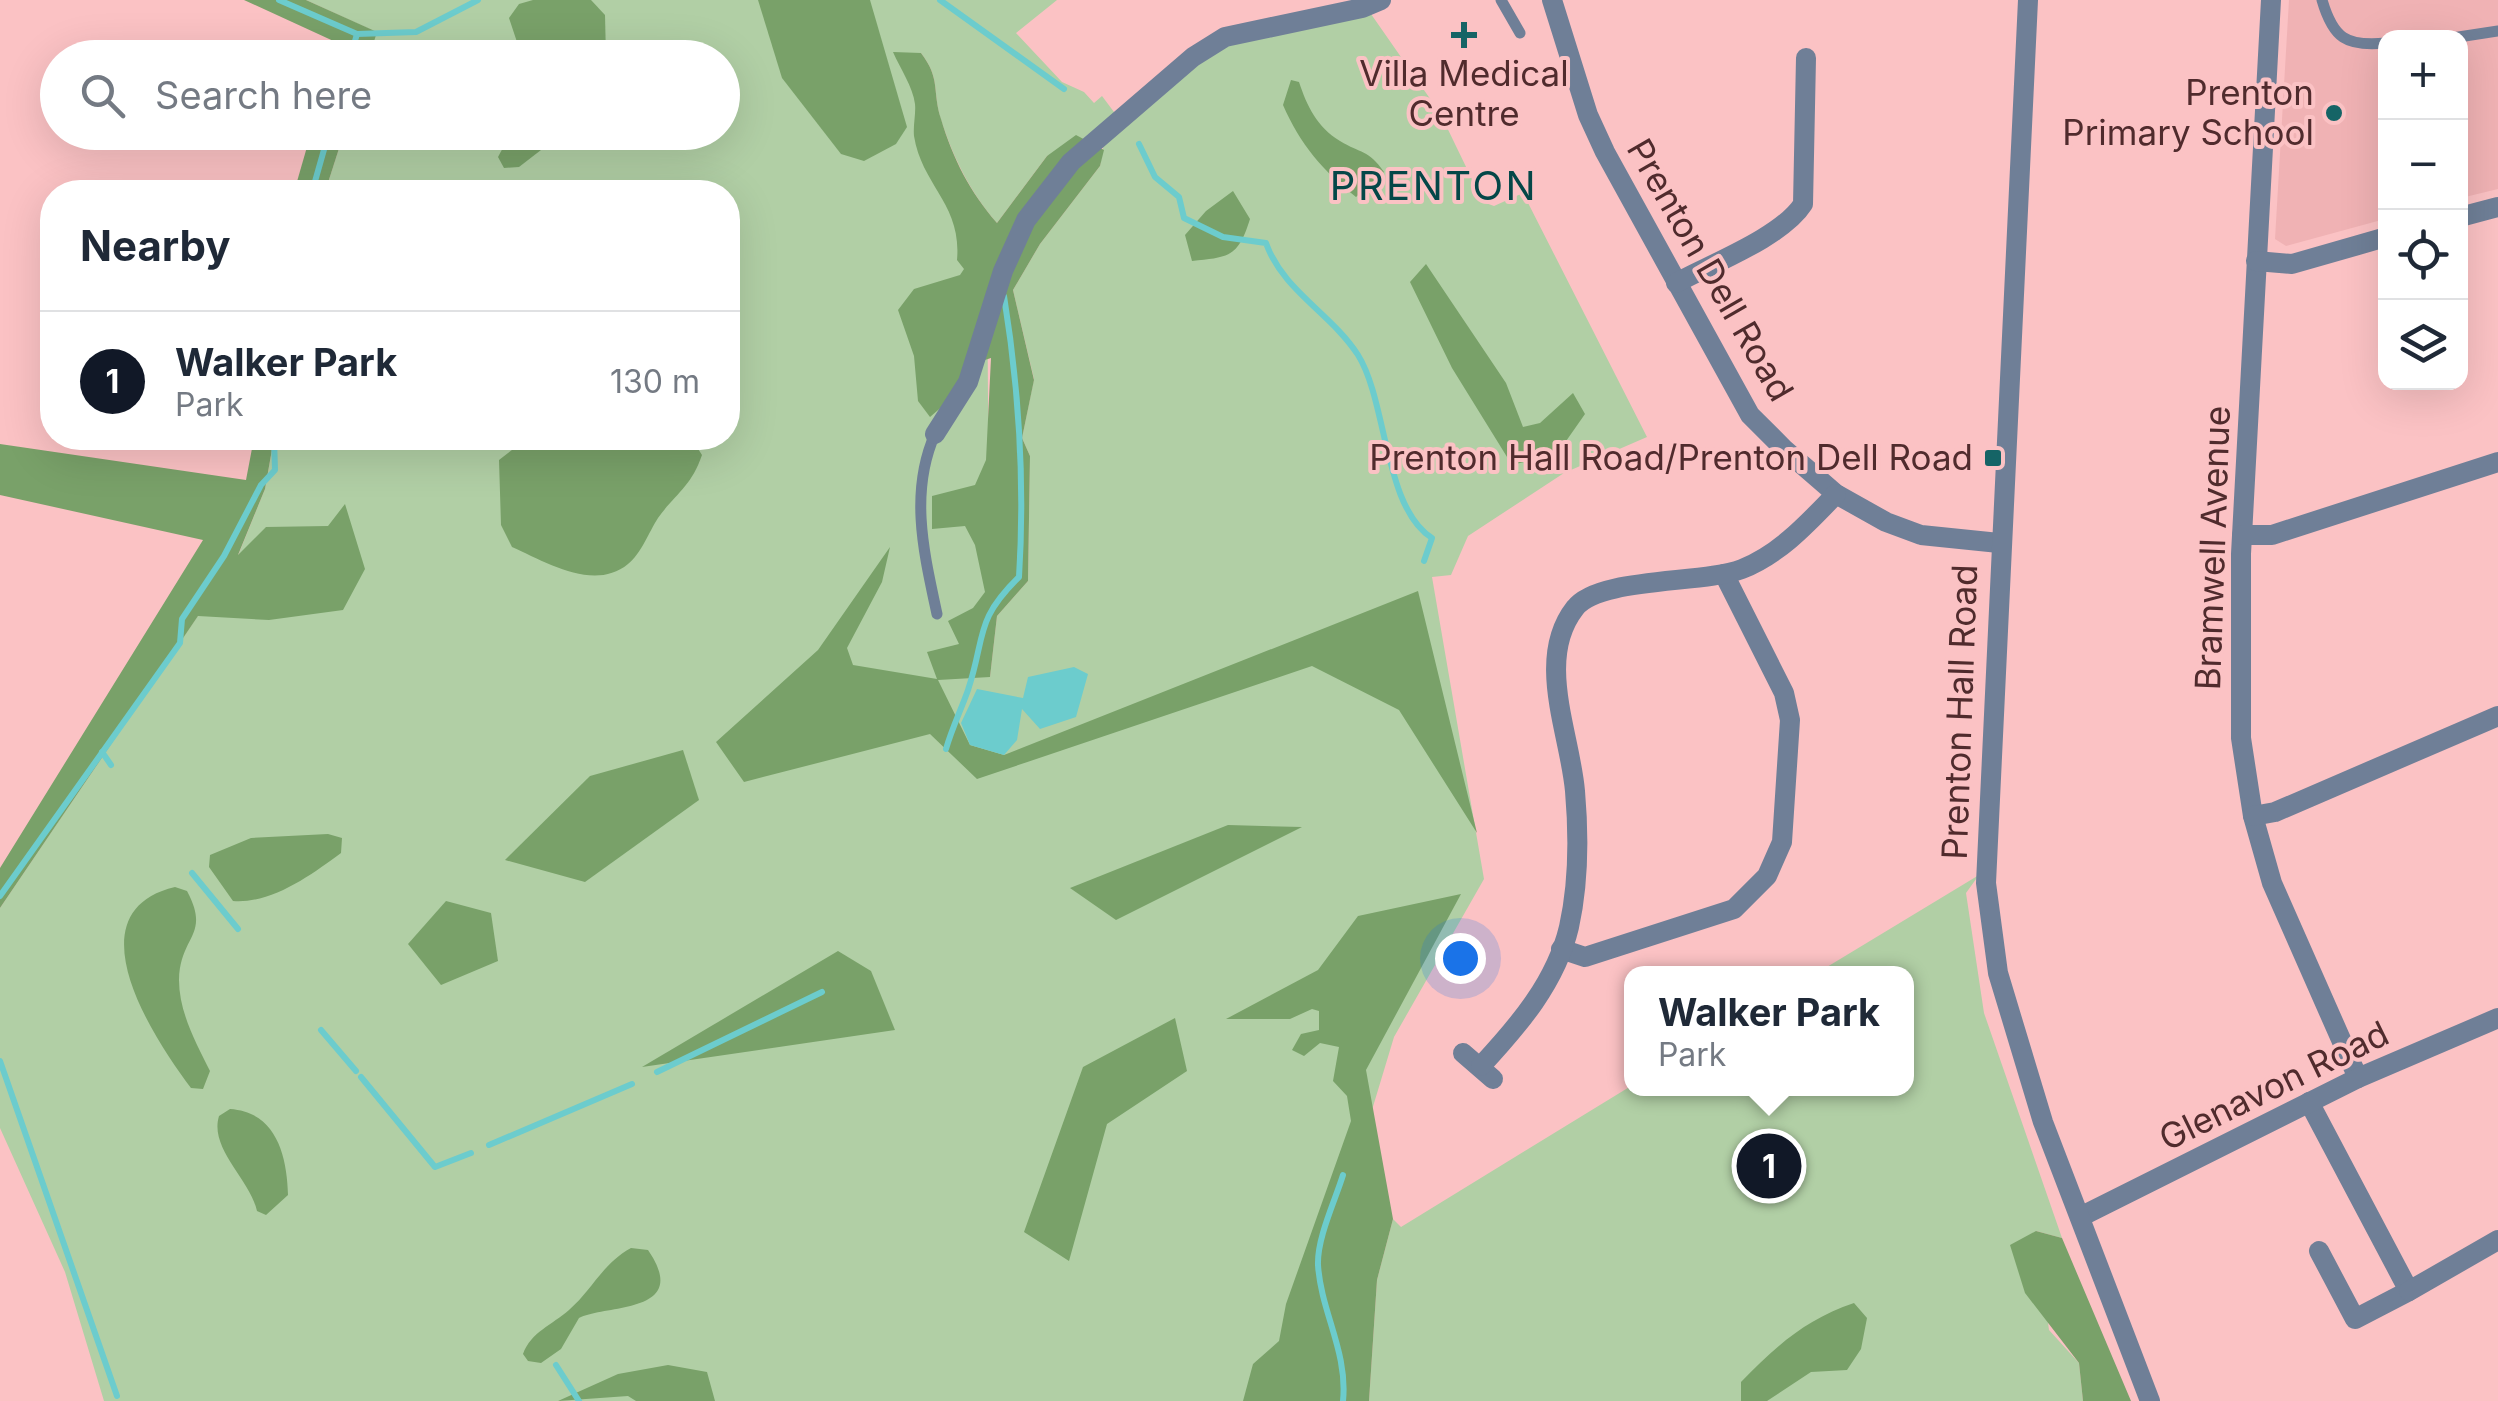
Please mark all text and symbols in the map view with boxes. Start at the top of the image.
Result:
marker: Villa Medical Centre [1451,22,1477,48]
map controls [2378,30,2468,390]
button: + [2378,30,2468,120]
search box [40,40,740,150]
place label: Villa Medical Centre [1359,52,1569,134]
icon: search [75,68,130,123]
place label: Prenton Primary School [2062,71,2314,153]
text: Search here [155,72,372,118]
marker: Prenton Primary School [2323,102,2345,124]
button: − [2378,120,2468,210]
street label: Prenton Dell Road [1619,131,1803,408]
district label: PRENTON [1330,161,1538,210]
button: locate [2378,210,2468,300]
text: Nearby [80,220,231,271]
button: layers [2378,300,2468,390]
text: Walker Park [175,339,397,385]
text: 1 [106,362,119,401]
text: 130 m [610,362,700,401]
text: Park [175,385,244,424]
street label: Bramwell Avenue [2186,405,2238,691]
place label: Prenton Hall Road/Prenton Dell Road [1369,436,1973,478]
marker: Prenton Hall Road/Prenton Dell Road [1982,447,2004,469]
street label: Prenton Hall Road [1933,564,1985,860]
your location [1435,933,1486,984]
popup [1624,966,1914,1096]
text: Walker Park [1658,989,1880,1035]
street label: Glenavon Road [2152,1011,2395,1159]
text: Park [1658,1035,1726,1074]
pin: 1 [1736,1128,1802,1204]

